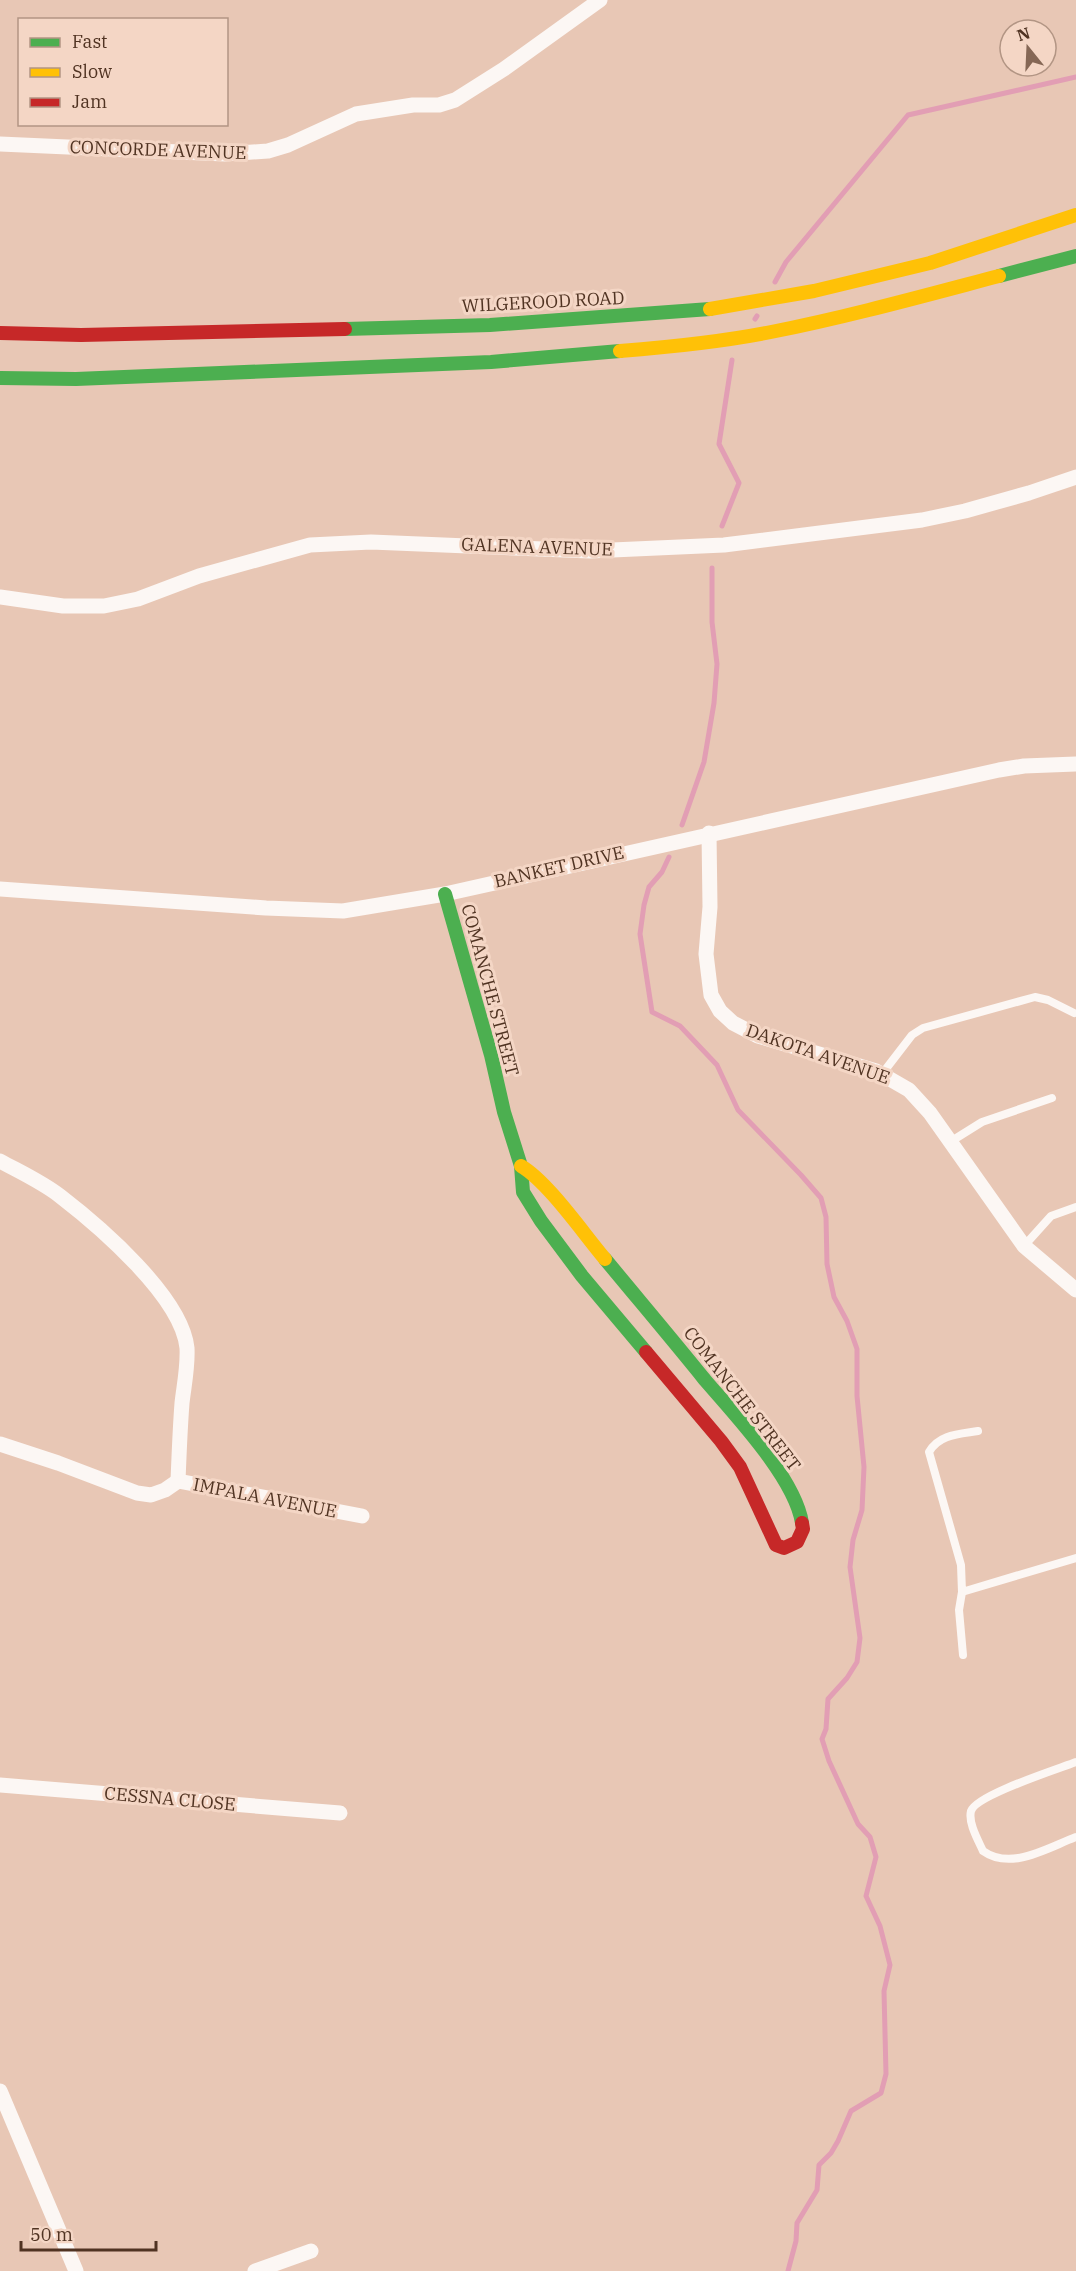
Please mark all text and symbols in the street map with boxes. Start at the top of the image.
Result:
legend [18,18,228,126]
north arrow [998,18,1058,78]
text: N [1014,22,1032,45]
text: Fast [72,30,107,53]
text: Slow [72,60,112,83]
text: Jam [72,90,107,113]
street label: CONCORDE AVENUE [69,135,247,164]
street label: WILGEROOD ROAD [461,286,625,317]
street label: GALENA AVENUE [461,532,613,561]
street label: BANKET DRIVE [492,840,626,893]
street label: COMANCHE STREET [456,901,525,1079]
street label: DAKOTA AVENUE [743,1018,893,1089]
street label: COMANCHE STREET [679,1322,806,1476]
street label: IMPALA AVENUE [191,1472,339,1523]
street label: CESSNA CLOSE [103,1781,237,1816]
scale bar [21,2214,156,2252]
text: 50 m [30,2223,73,2246]

